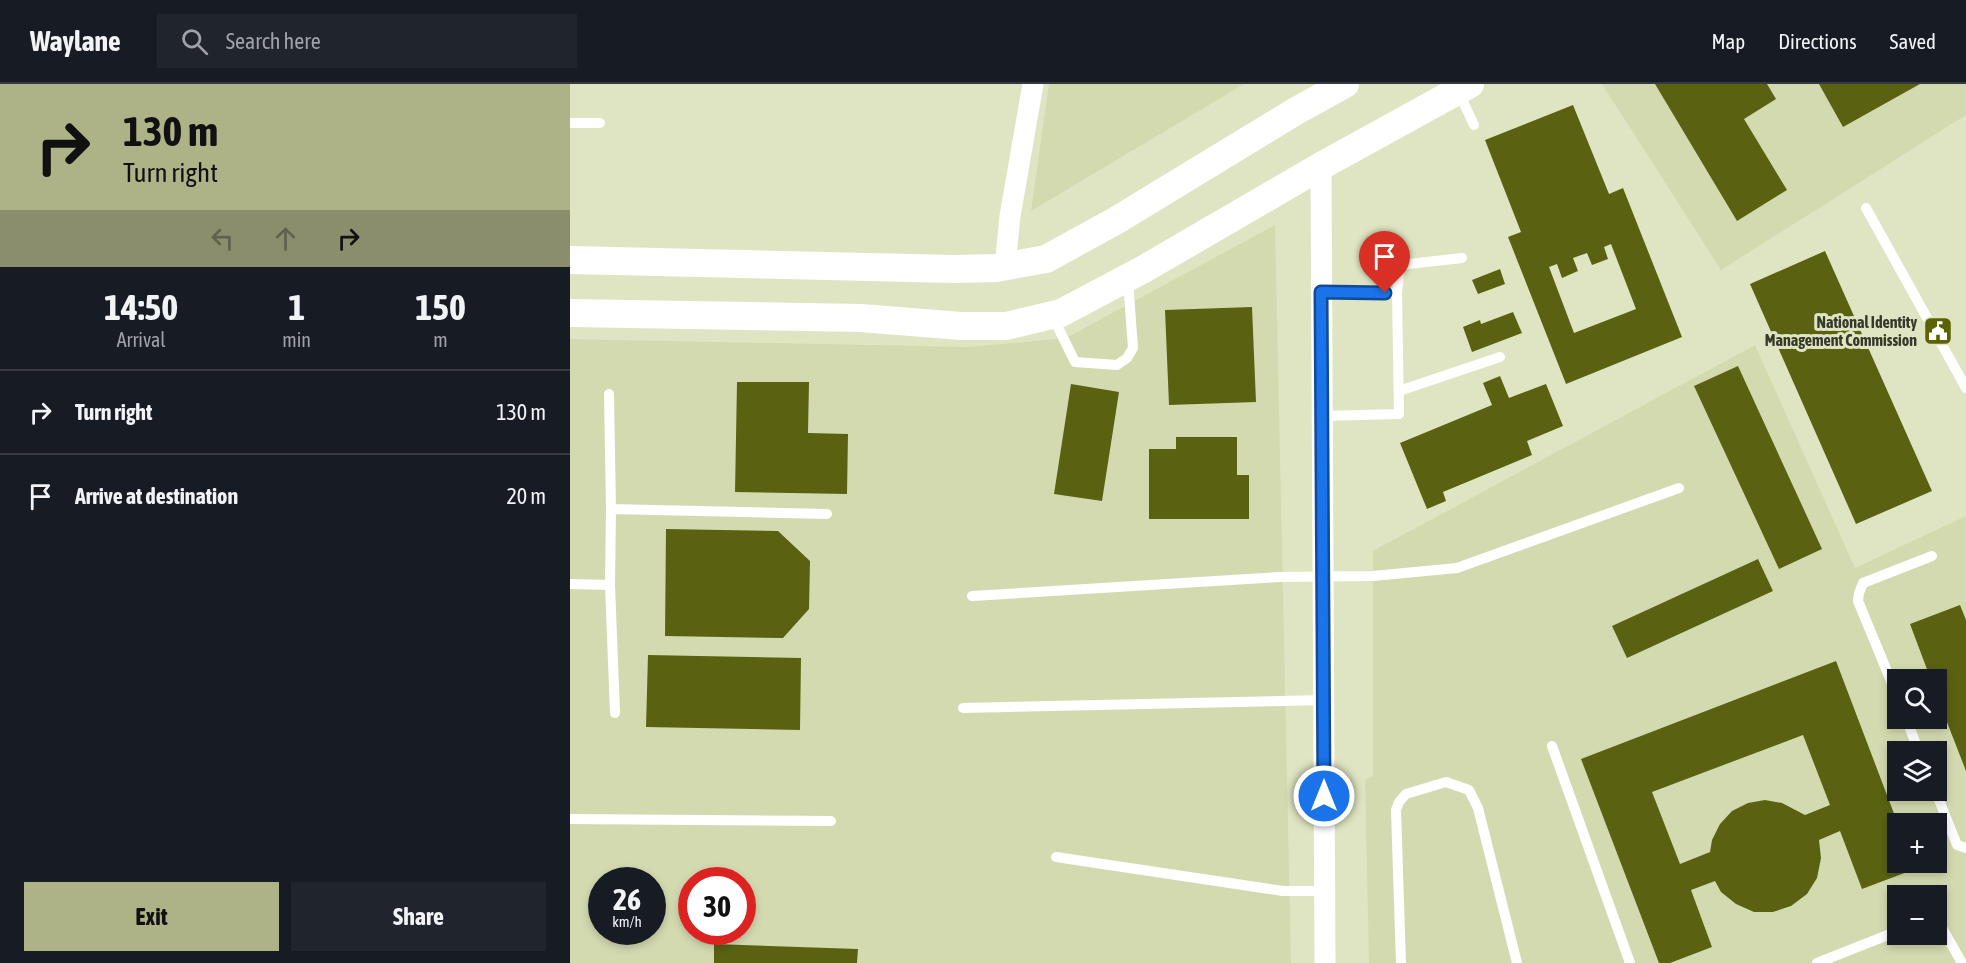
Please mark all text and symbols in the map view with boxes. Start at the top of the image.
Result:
search box [157,14,577,68]
text: Waylane [30,25,121,57]
icon: search [178,25,211,58]
text: Search here [226,28,321,54]
text: Map [1711,29,1745,53]
text: Directions [1778,29,1857,53]
text: Saved [1890,29,1936,53]
text: 130 m [123,107,218,155]
icon: right [24,108,102,186]
text: Turn right [123,157,218,188]
icon: left [206,222,239,255]
icon: ahead [269,222,302,255]
icon: right [332,222,365,255]
pin [1359,231,1410,293]
icon: arrive [1368,240,1401,273]
text: 14:50 [104,286,178,328]
text: 1 [288,286,305,328]
text: 150 [415,286,466,328]
place label: National Identity Management Commission [1765,313,1917,349]
public building icon: National Identity Management Commission [1922,315,1954,347]
text: Arrival [117,328,166,351]
text: min [282,328,311,351]
text: m [433,328,448,351]
icon: right [24,396,57,429]
text: Turn right [75,399,152,425]
text: 130 m [496,399,546,425]
icon: arrive [24,480,57,513]
text: Arrive at destination [75,483,238,509]
text: 20 m [506,483,546,509]
map controls [1887,669,1947,945]
button: search [1887,669,1947,729]
button: layers [1887,741,1947,801]
position arrow [1292,764,1356,828]
button: + [1887,813,1947,873]
speed limit sign: 30 [678,867,756,945]
button: Exit [24,882,279,951]
button: Share [291,882,546,951]
text: 26 [613,882,641,916]
button: − [1887,885,1947,945]
text: km/h [612,913,642,930]

